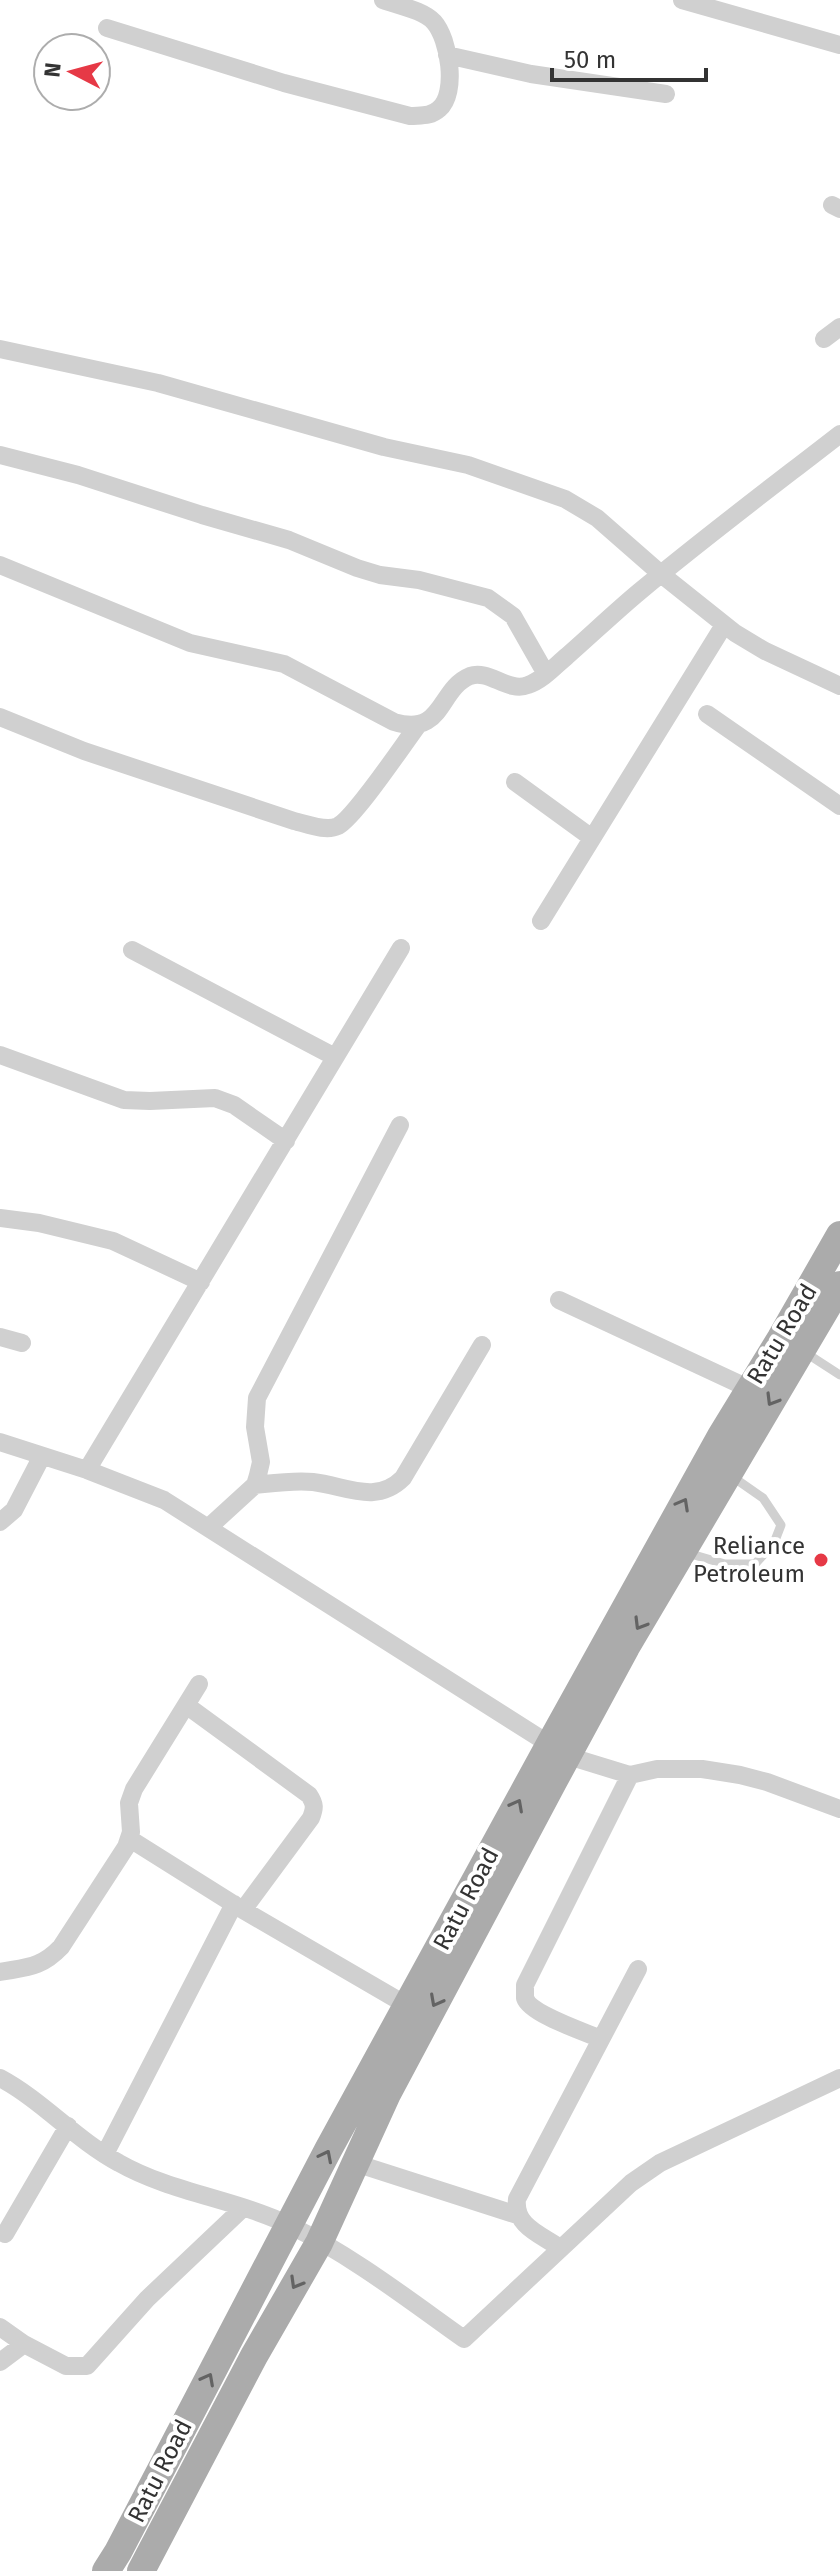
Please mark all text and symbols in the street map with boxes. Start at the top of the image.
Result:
north arrow [32,32,112,112]
scale bar [552,32,706,82]
text: 50 m [564,46,616,74]
text: N [38,61,67,79]
street label: Ratu Road [741,1279,823,1389]
one-way arrow [766,1391,782,1406]
one-way arrow [673,1498,689,1512]
place label: Reliance Petroleum [693,1532,805,1588]
marker: Reliance Petroleum [812,1551,830,1569]
one-way arrow [634,1615,650,1630]
one-way arrow [507,1799,523,1813]
street label: Ratu Road [427,1843,505,1955]
one-way arrow [430,1992,446,2006]
one-way arrow [316,2150,331,2164]
one-way arrow [290,2275,306,2289]
one-way arrow [199,2372,214,2387]
street label: Ratu Road [122,2415,198,2527]

